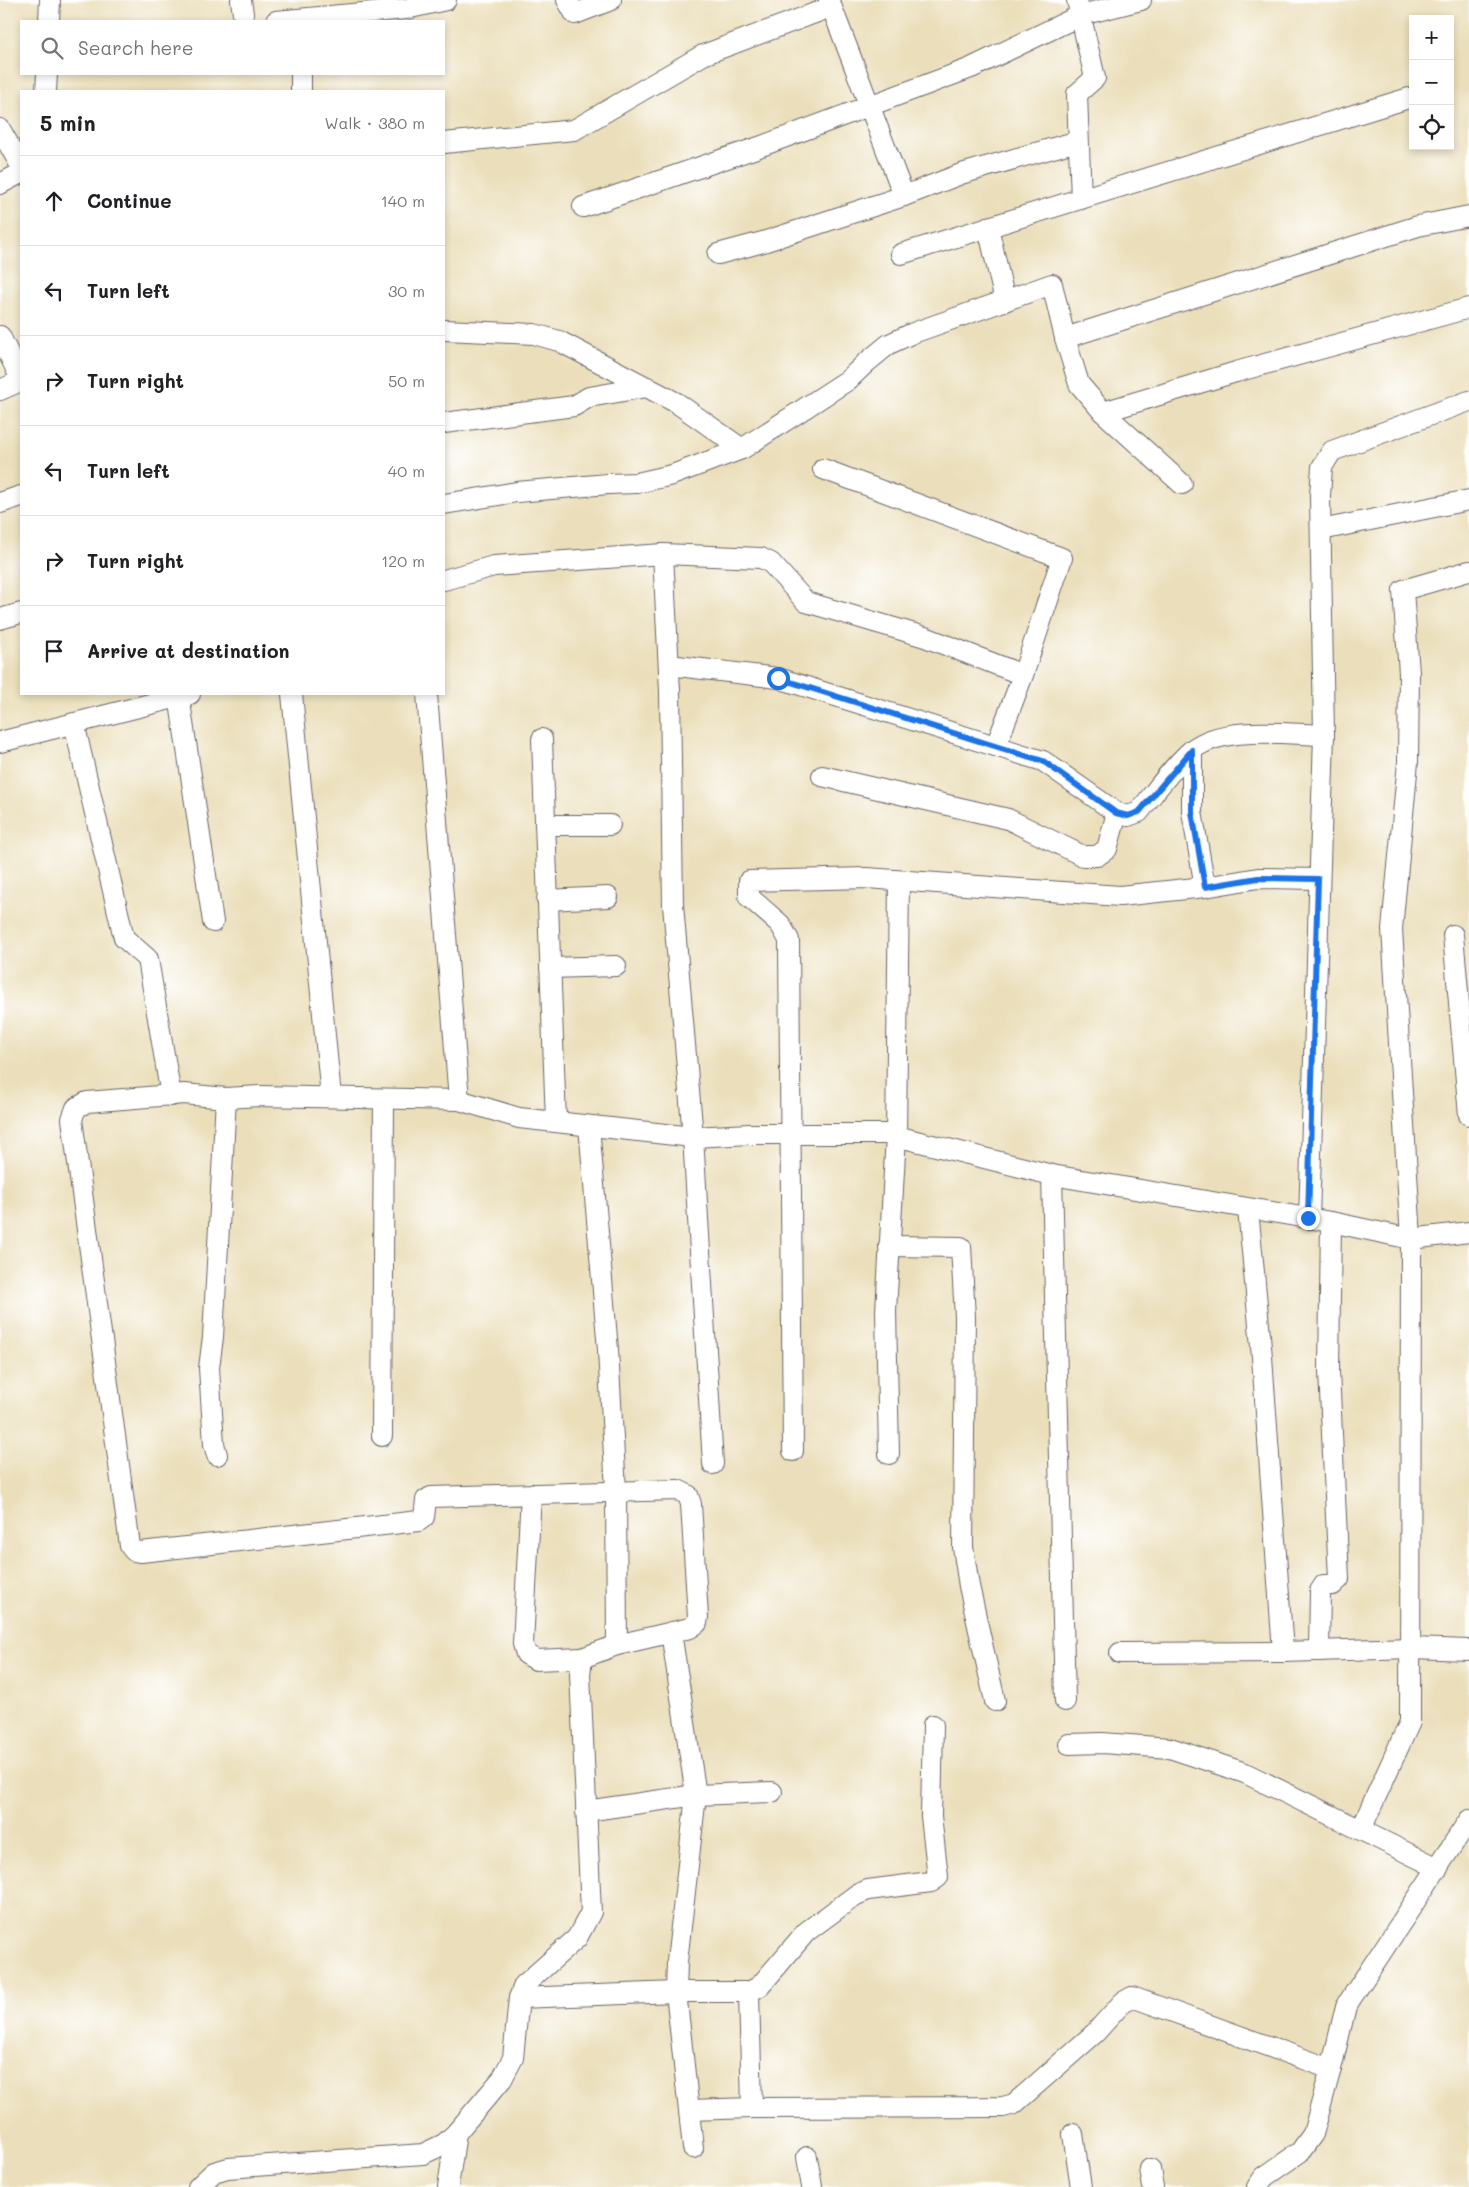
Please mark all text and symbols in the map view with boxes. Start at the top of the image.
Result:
map controls [1409,15,1454,150]
button: + [1409,15,1454,60]
search box [20,20,445,75]
icon: search [38,34,66,62]
text: Search here [78,35,194,60]
button: − [1409,60,1454,105]
button: locate [1409,105,1454,150]
text: 5 min [40,109,96,136]
text: Walk · 380 m [324,112,425,133]
icon: ahead [40,187,68,215]
text: Continue [87,188,172,213]
text: 140 m [381,190,425,211]
icon: left [40,277,68,305]
text: Turn left [87,278,170,303]
text: 30 m [388,280,425,301]
icon: right [40,367,68,395]
text: Turn right [87,368,184,393]
text: 50 m [388,370,425,391]
icon: left [40,457,68,485]
text: Turn left [87,458,170,483]
text: 40 m [388,460,425,481]
icon: right [40,547,68,575]
text: Turn right [87,548,184,573]
text: 120 m [381,550,425,571]
icon: arrive [40,637,68,665]
text: Arrive at destination [87,638,290,663]
route start [767,667,790,690]
route end [1297,1207,1320,1230]

